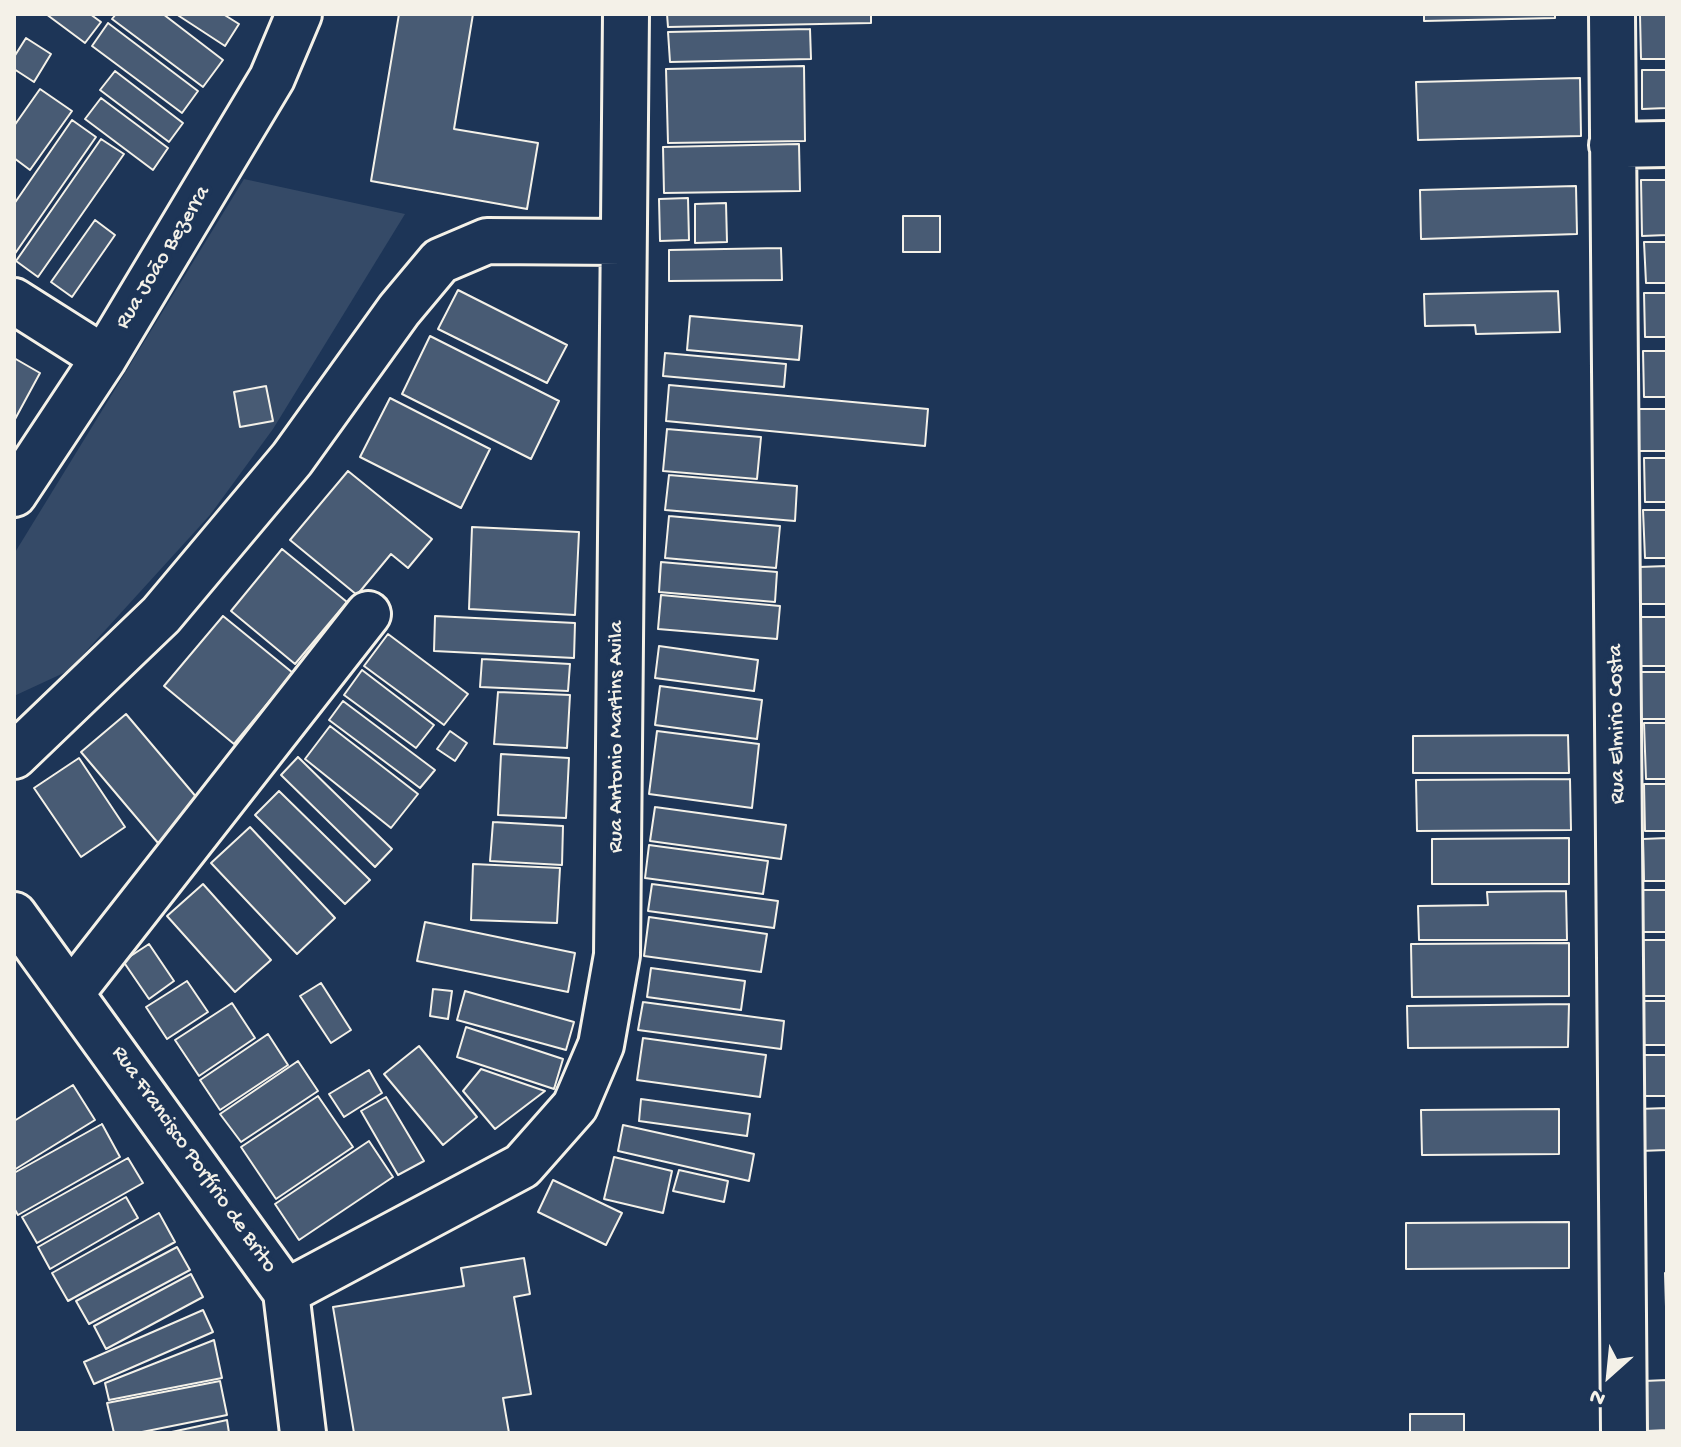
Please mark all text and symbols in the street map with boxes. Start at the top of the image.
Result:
street label: Rua João Bezerra [111,181,217,335]
street label: Rua Antonio Martins Avila [605,621,631,853]
street label: Rua Elmirio Costa [1603,644,1633,804]
street label: Rua Francisco Porfírio de Brito [104,1041,282,1279]
north arrow [1569,1335,1649,1415]
text: N [1586,1382,1610,1411]

